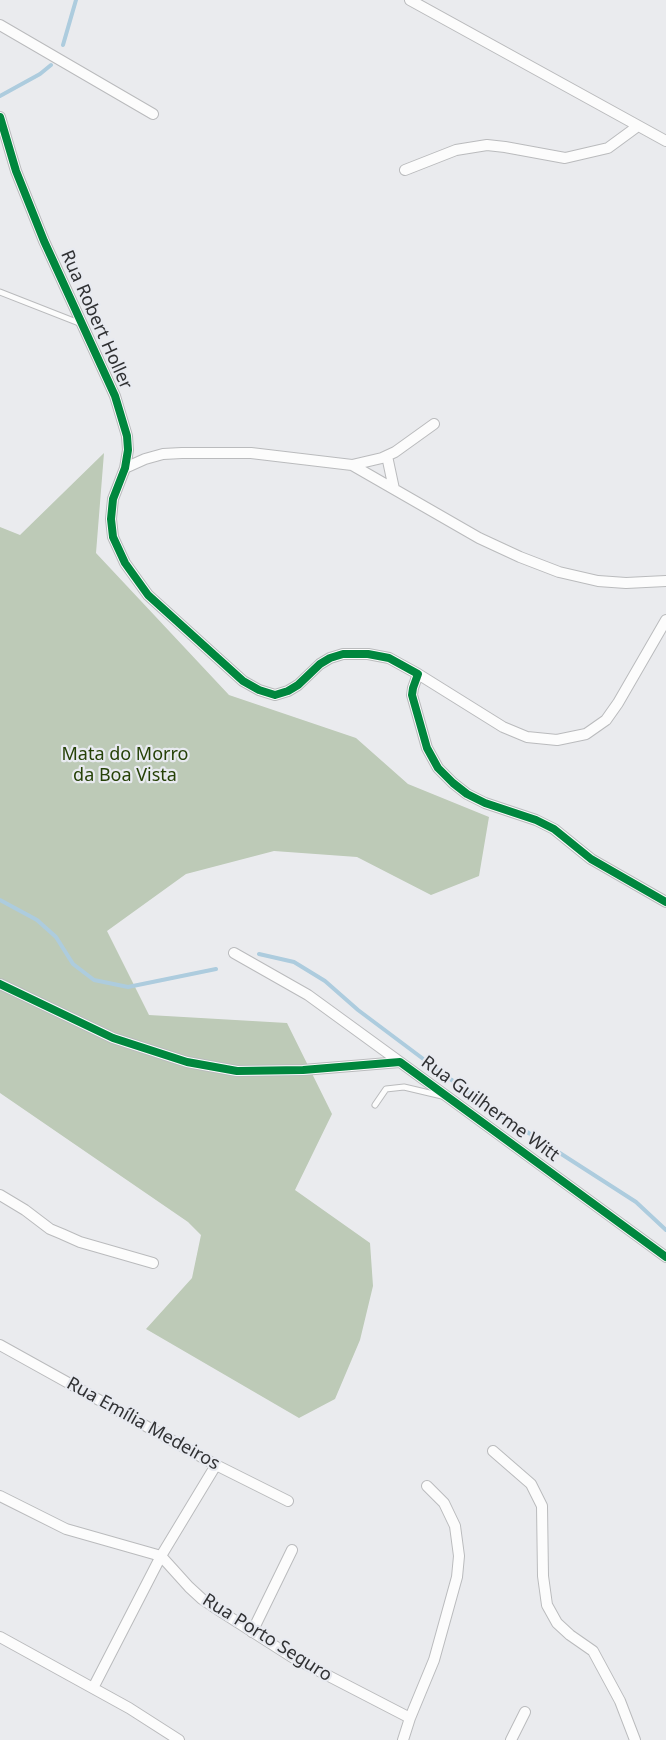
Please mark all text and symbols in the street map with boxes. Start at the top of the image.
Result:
street label: Rua Robert Holler [56,247,136,393]
park label: Mata do Morro da Boa Vista [62,744,188,786]
street label: Rua Guilherme Witt [417,1052,563,1166]
street label: Rua Emília Medeiros [63,1373,223,1475]
street label: Rua Porto Seguro [198,1589,336,1687]

